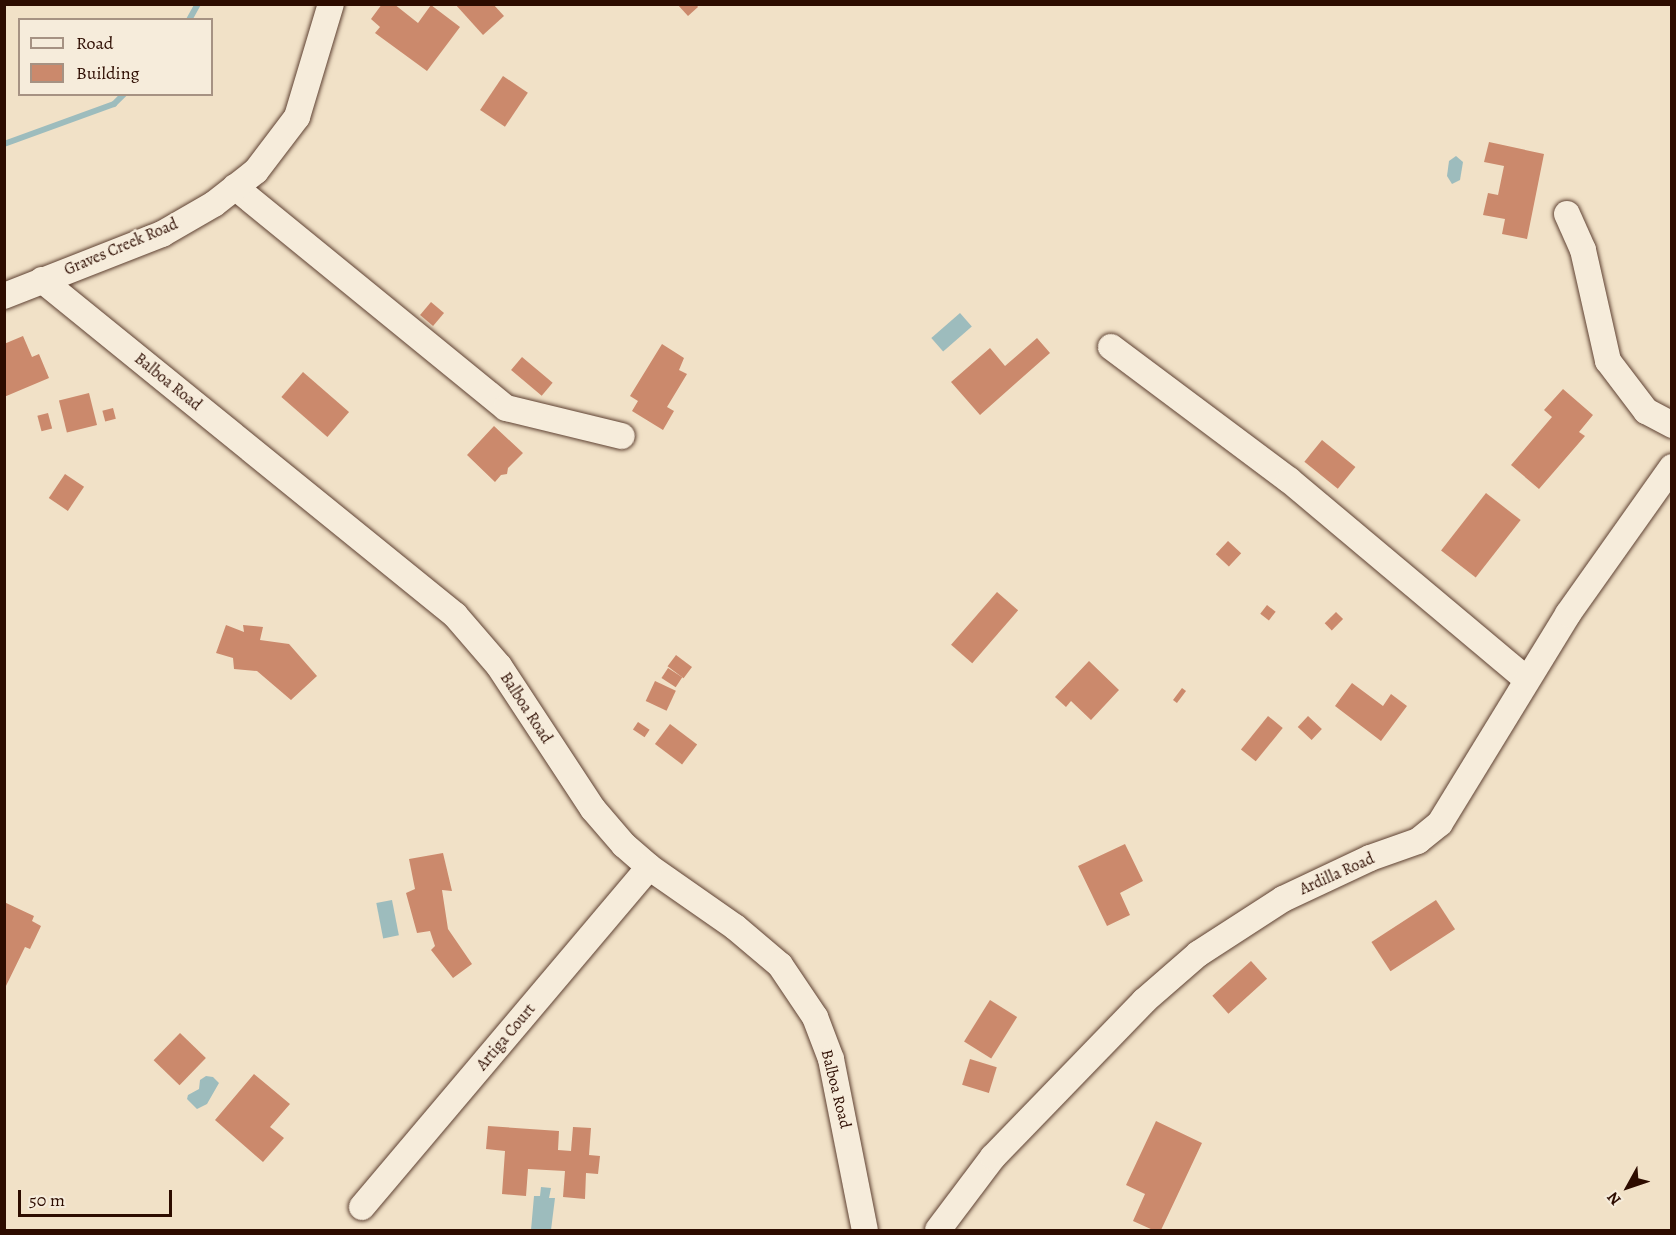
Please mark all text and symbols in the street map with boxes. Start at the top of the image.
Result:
legend [18,18,213,96]
text: Road [76,31,113,55]
text: Building [76,61,140,85]
street label: Graves Creek Road [61,214,181,280]
street label: Balboa Road [131,349,205,415]
street label: Balboa Road [496,669,556,747]
street label: Ardilla Road [1297,849,1377,899]
street label: Artiga Court [473,1000,539,1074]
street label: Balboa Road [817,1047,855,1131]
north arrow [1598,1157,1658,1217]
scale bar [21,1178,176,1216]
text: N [1602,1187,1626,1210]
text: 50 m [29,1188,65,1212]

